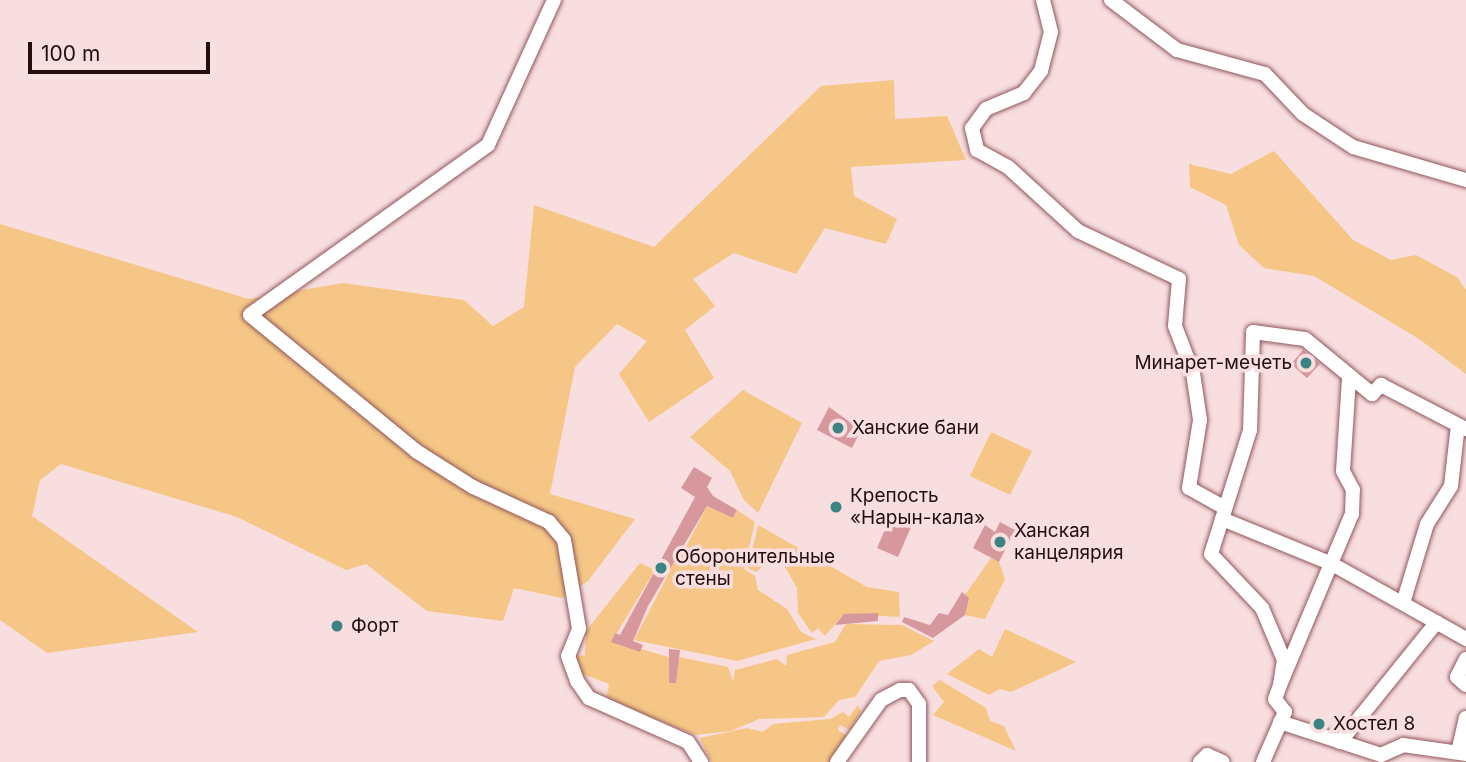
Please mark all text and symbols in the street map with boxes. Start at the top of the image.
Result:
scale bar [32,28,214,72]
text: 100 m [41,41,100,66]
place label: Минарет-мечеть [1134,352,1292,374]
marker: Минарет-мечеть [1298,355,1314,371]
place label: Ханские бани [852,417,979,439]
marker: Ханские бани [830,420,846,436]
place label: Крепость «Нарын-кала» [850,485,985,529]
marker: Крепость «Нарын-кала» [828,499,844,515]
place label: Ханская канцелярия [1014,520,1123,564]
marker: Ханская канцелярия [992,534,1008,550]
place label: Оборонительные стены [675,546,835,590]
marker: Оборонительные стены [653,560,669,576]
place label: Форт [351,615,399,637]
marker: Форт [329,618,345,634]
place label: Хостел 8 [1333,713,1415,735]
marker: Хостел 8 [1311,716,1327,732]

